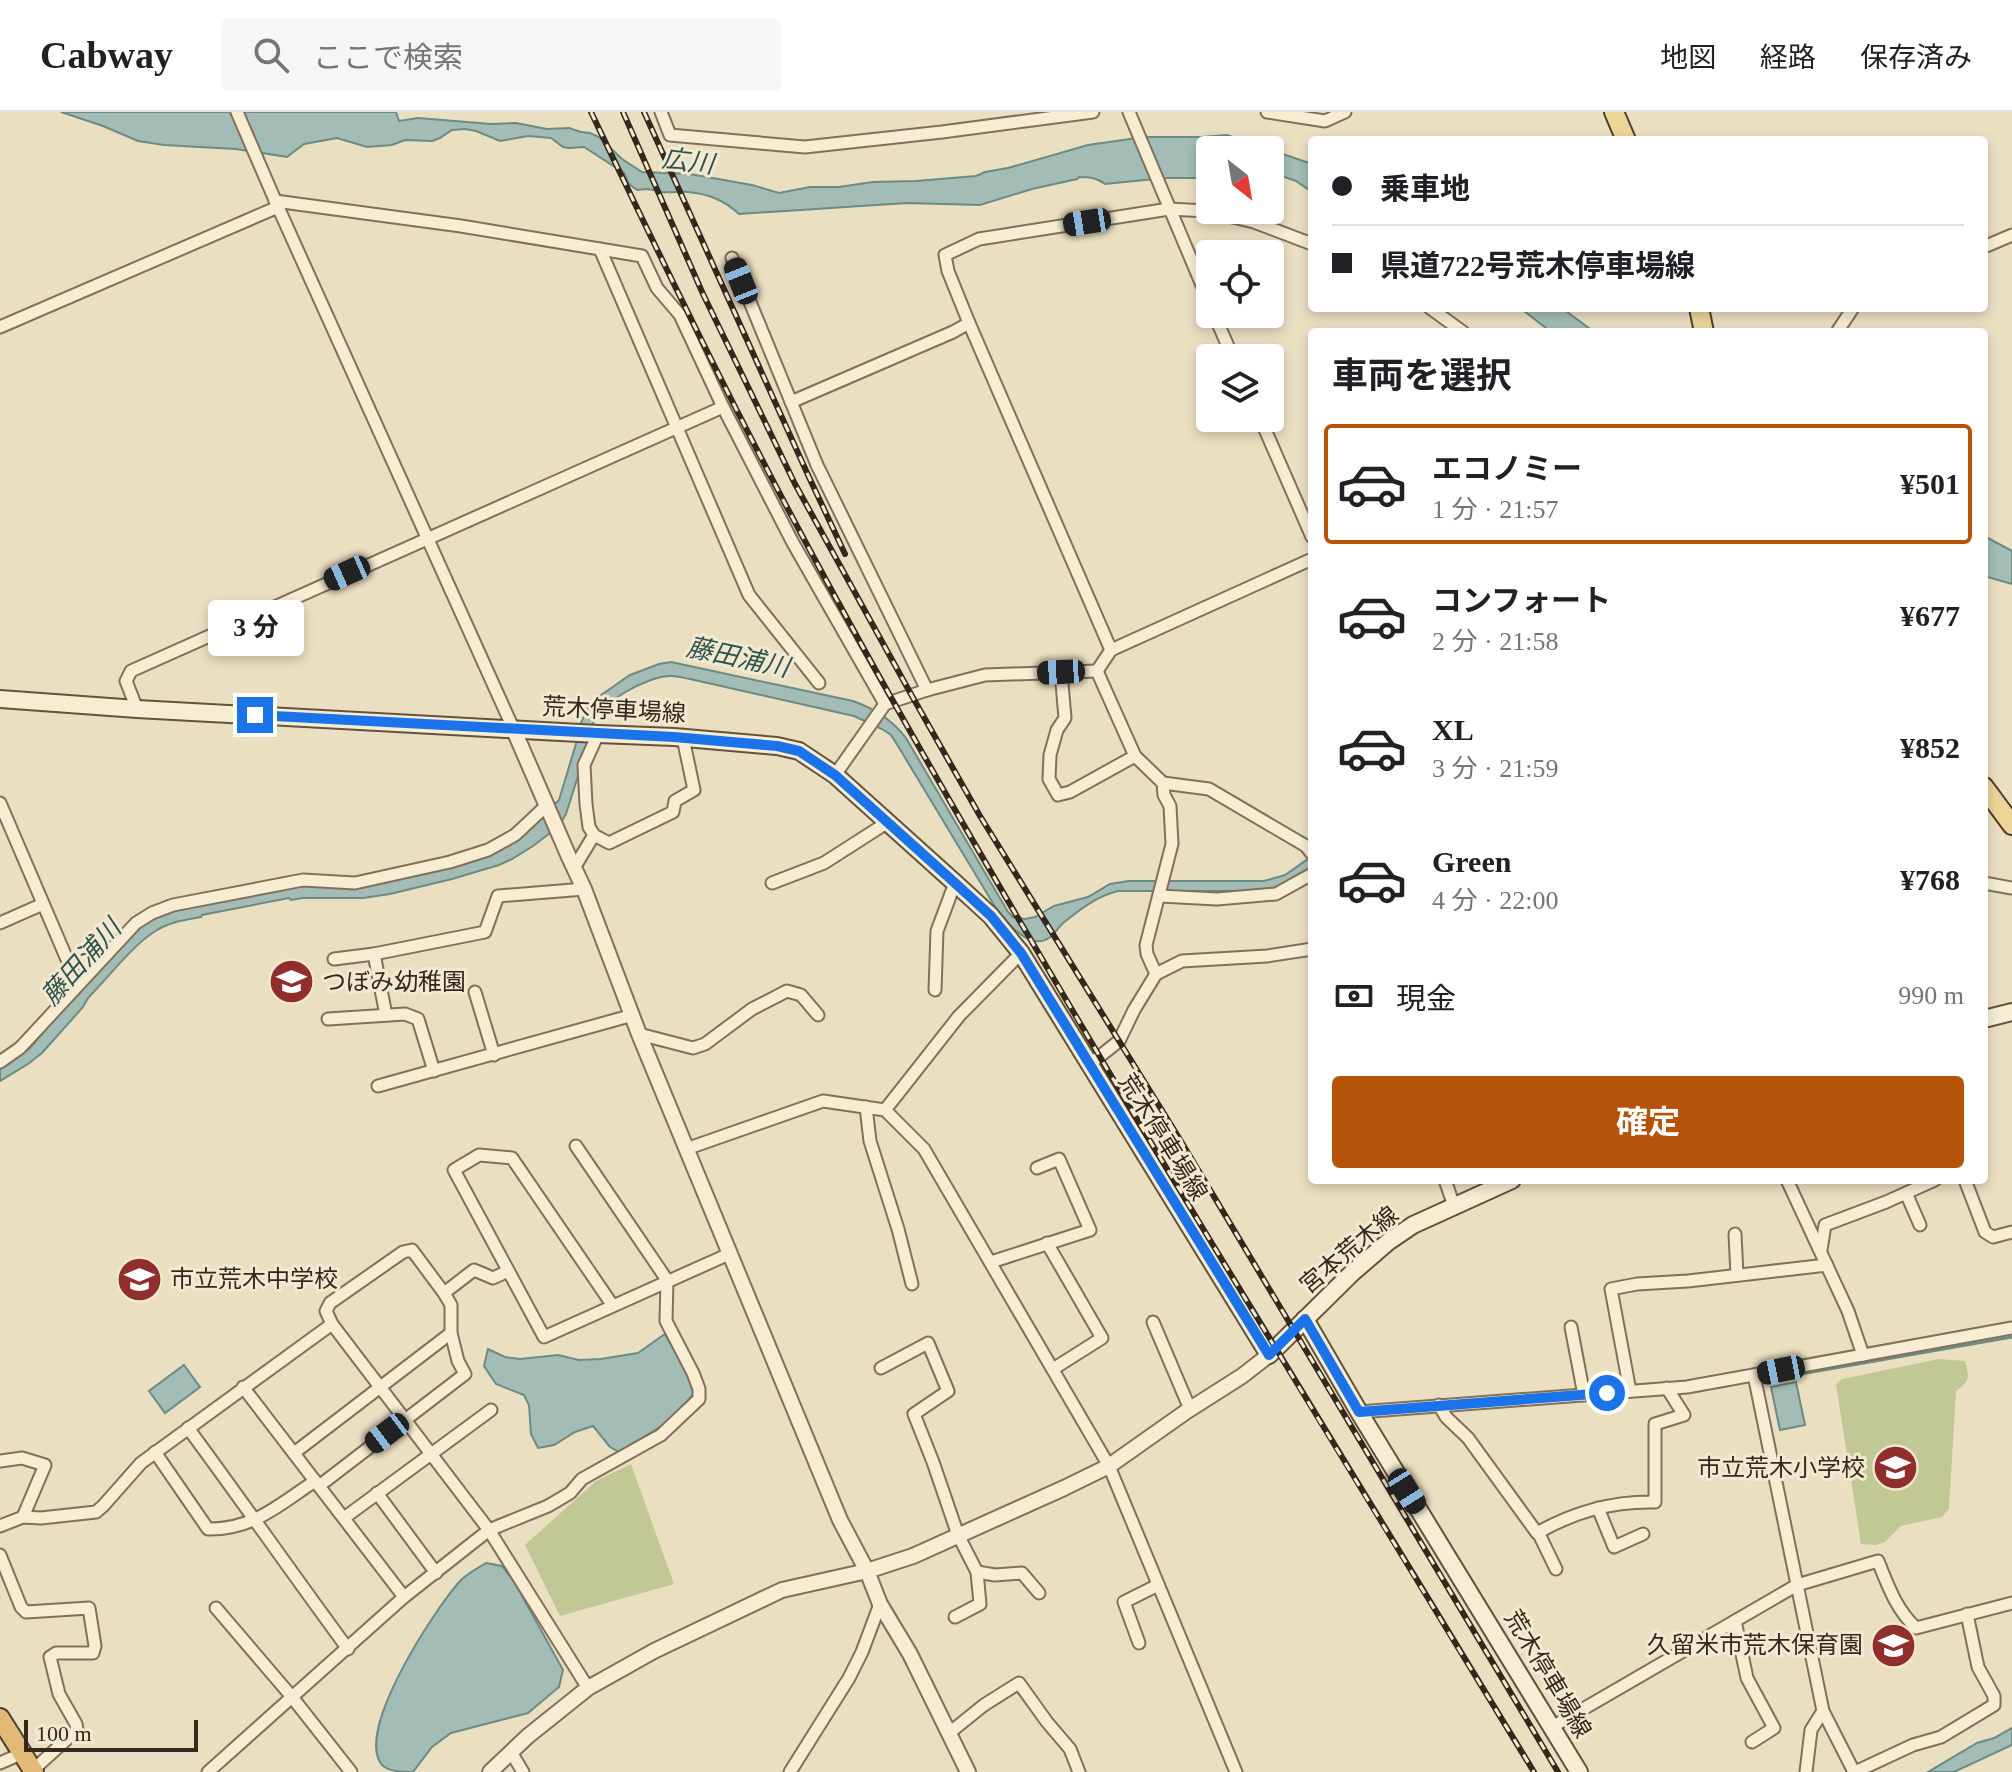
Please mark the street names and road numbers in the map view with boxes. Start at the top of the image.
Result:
street label: 荒木停車場線 [541,693,687,727]
street label: 荒木停車場線 [1114,1069,1212,1205]
street label: 宮本荒木線 [1295,1201,1403,1299]
street label: 荒木停車場線 [1500,1606,1596,1742]

